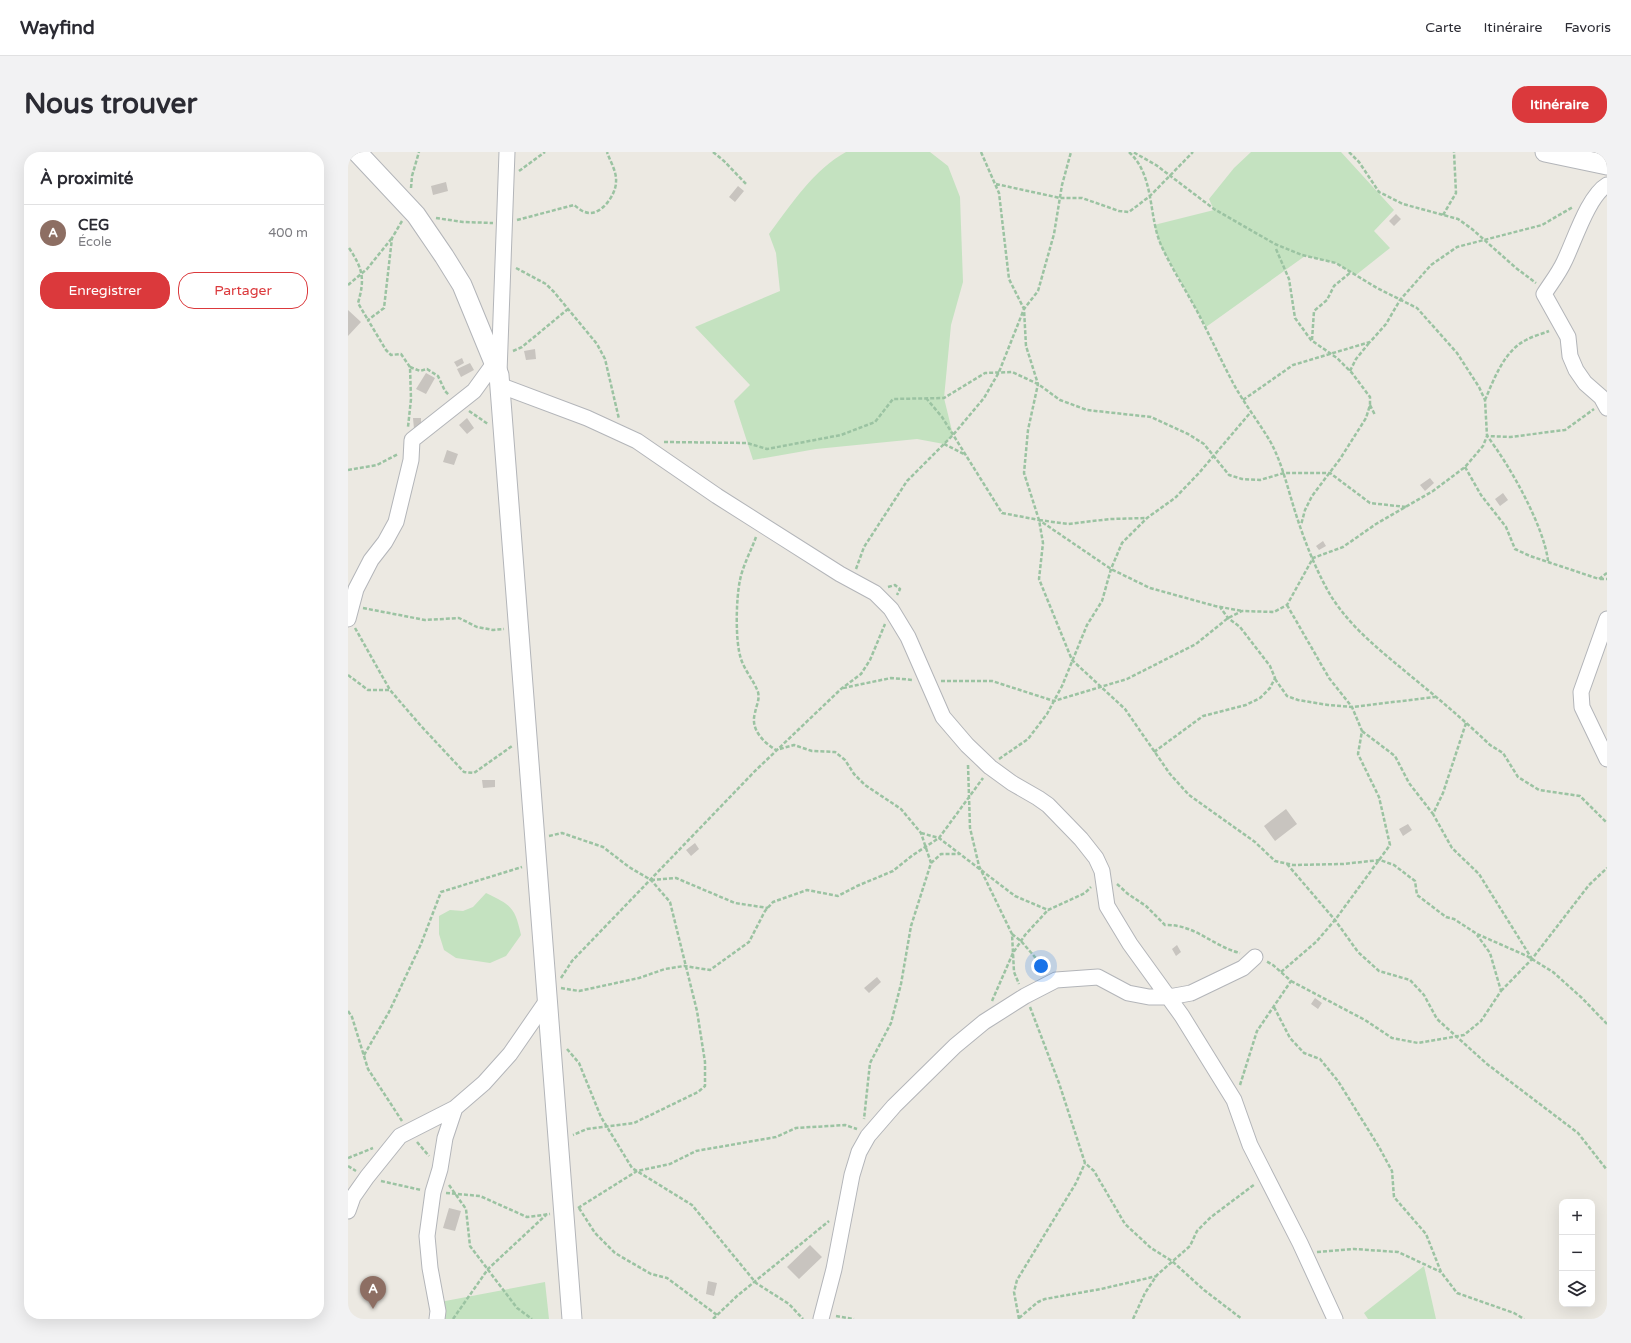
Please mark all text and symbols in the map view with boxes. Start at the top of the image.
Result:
text: Wayfind [20,17,95,39]
text: Carte [1425,19,1461,36]
text: Itinéraire [1483,19,1542,36]
text: Favoris [1564,19,1611,36]
button: Itinéraire [1512,86,1607,123]
text: Nous trouver [24,87,197,121]
text: À proximité [40,168,133,189]
text: CEG [78,216,109,234]
text: A [48,225,58,241]
text: 400 m [268,225,308,241]
text: École [78,234,112,250]
button: Enregistrer [40,272,170,309]
button: Partager [178,272,308,309]
your location [1031,956,1051,976]
map controls [1559,1199,1595,1307]
button: + [1559,1199,1595,1235]
button: − [1559,1235,1595,1271]
button: layers [1559,1271,1595,1307]
pin: A [360,1276,386,1309]

